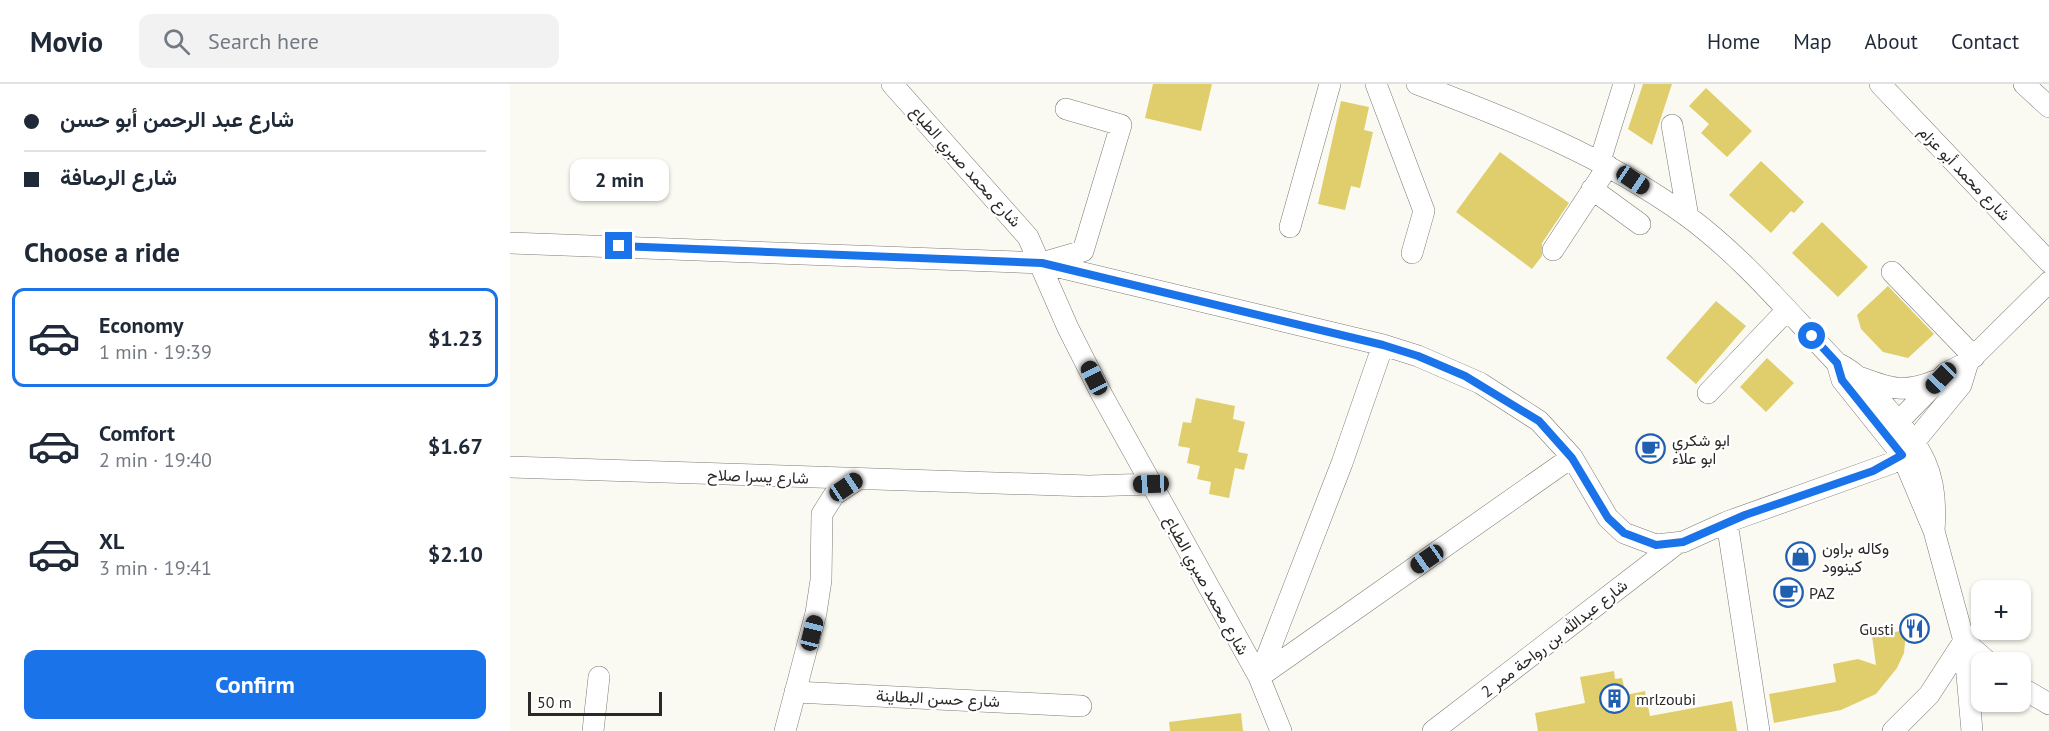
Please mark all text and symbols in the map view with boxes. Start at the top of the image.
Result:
search box [139,14,559,68]
text: Movio [30,23,103,60]
icon: search [160,25,193,58]
text: Search here [208,27,319,55]
text: Home [1707,28,1760,55]
text: Map [1793,28,1832,55]
text: About [1865,28,1918,55]
text: Contact [1951,28,2019,55]
street label: شارع محمد صبري الطباع [903,101,1026,234]
text: شارع عبد الرحمن أبو حسن [60,105,294,133]
street label: شارع محمد أبو عزام [1913,121,2015,226]
callout: 2 min [570,159,668,201]
car [1613,162,1653,198]
text: شارع الرصافة [60,163,177,191]
text: 2 min [595,167,644,193]
route end [605,232,632,259]
text: Choose a ride [24,235,180,269]
icon: car [27,311,81,365]
text: Economy [99,311,183,339]
route start [1798,322,1825,349]
text: $1.23 [428,324,483,352]
text: 1 min · 19:39 [99,339,212,365]
car [1078,358,1110,398]
car [1922,359,1960,397]
icon: car [27,419,81,473]
text: Comfort [99,419,175,447]
place label: ابو شكري ابو علاء [1672,430,1730,469]
text: $1.67 [428,432,483,460]
cafe icon: ابو شكري ابو علاء [1635,433,1667,465]
text: 2 min · 19:40 [99,447,212,473]
street label: شارع يسرا صلاح [707,464,809,490]
car [826,469,866,505]
car [1133,474,1169,494]
street label: شارع محمد صبري الطباع [1157,512,1254,660]
icon: car [27,527,81,581]
text: XL [99,527,124,555]
place label: وكاله براون كينوود [1822,538,1889,577]
text: $2.10 [428,540,483,568]
car [1407,541,1447,577]
shop icon: وكاله براون كينوود [1785,541,1817,573]
text: 3 min · 19:41 [99,555,212,581]
street label: شارع عبدالله بن رواحة ممر 2 [1477,575,1632,703]
cafe icon: PAZ [1772,577,1804,609]
map controls [1971,580,2031,712]
button: + [1971,580,2031,640]
place label: PAZ [1809,583,1835,603]
car [799,613,825,653]
restaurant icon: Gusti [1899,613,1931,645]
place label: Gusti [1859,619,1894,639]
button: Confirm [24,650,486,719]
button: − [1971,652,2031,712]
building icon: mrlzoubi [1599,683,1631,715]
street label: شارع حسن البطاينة [875,685,1000,713]
scale bar [528,689,662,716]
place label: mrlzoubi [1636,689,1696,709]
text: 50 m [537,692,572,712]

